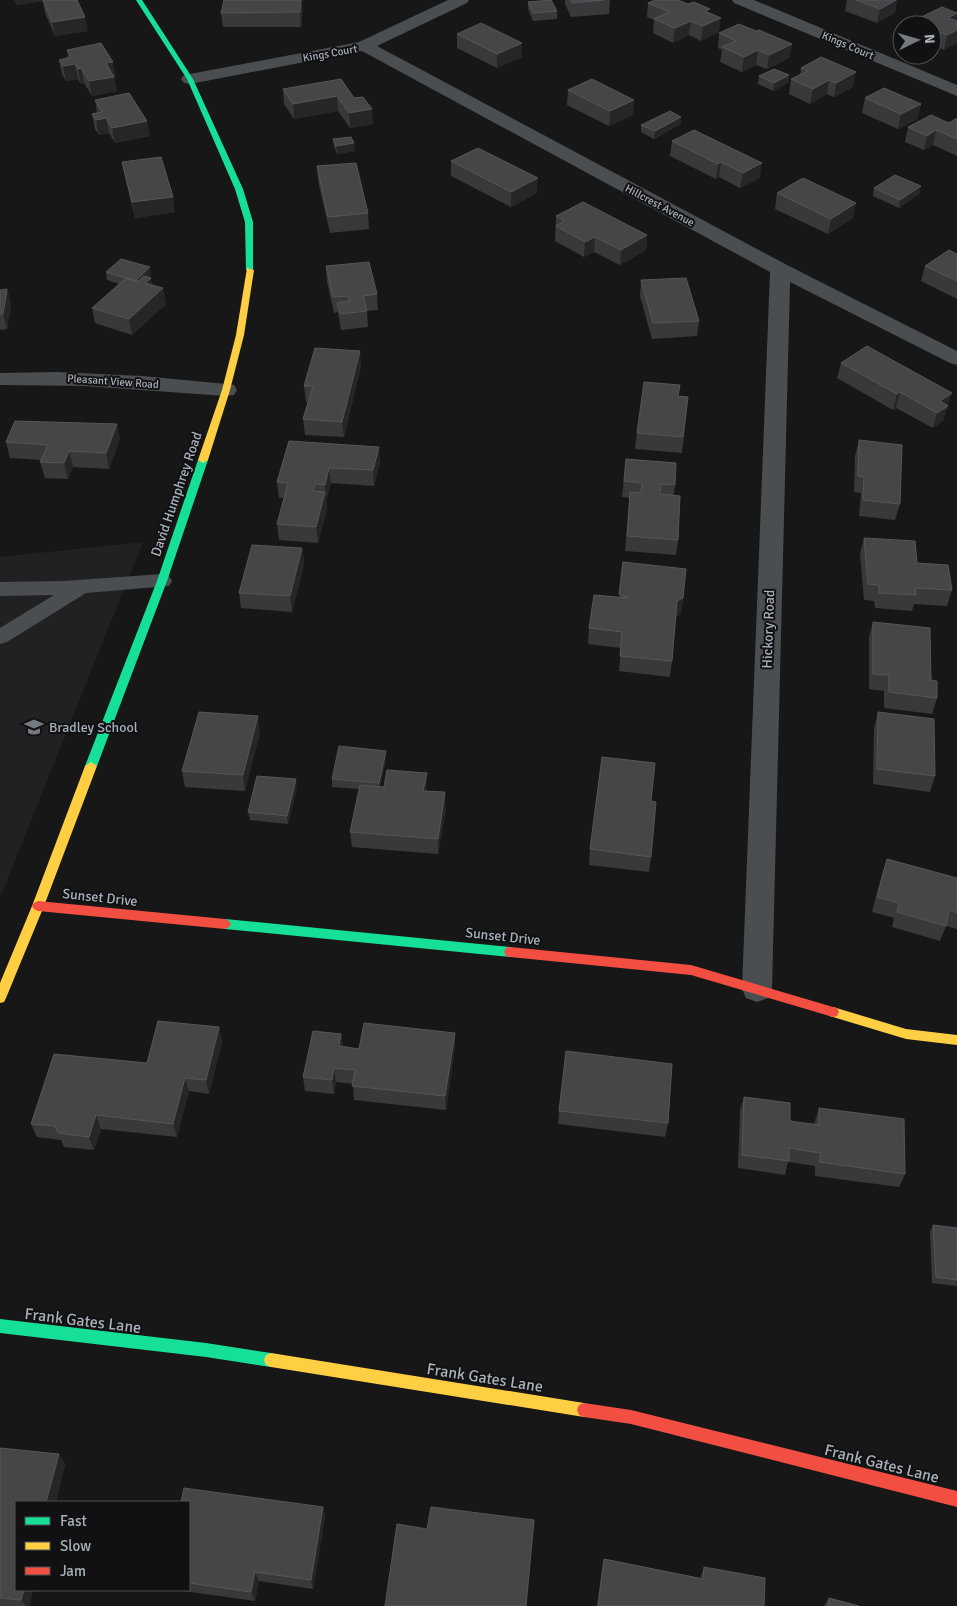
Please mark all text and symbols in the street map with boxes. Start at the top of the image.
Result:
north arrow [892,15,942,65]
street label: Kings Court [820,29,876,62]
text: N [921,33,938,45]
street label: Kings Court [302,42,358,65]
street label: Hillcrest Avenue [623,182,697,229]
street label: Pleasant View Road [67,372,159,391]
street label: David Humphrey Road [147,430,206,559]
street label: Hickory Road [759,589,778,669]
school or university icon: Bradley School [23,716,45,738]
place label: Bradley School [49,719,138,736]
street label: Sunset Drive [62,885,138,910]
street label: Sunset Drive [465,924,541,949]
street label: Frank Gates Lane [23,1304,142,1338]
street label: Frank Gates Lane [425,1359,544,1397]
street label: Frank Gates Lane [822,1440,941,1488]
legend [15,1501,190,1591]
text: Fast [60,1512,87,1530]
text: Slow [60,1537,91,1555]
text: Jam [60,1562,86,1580]

